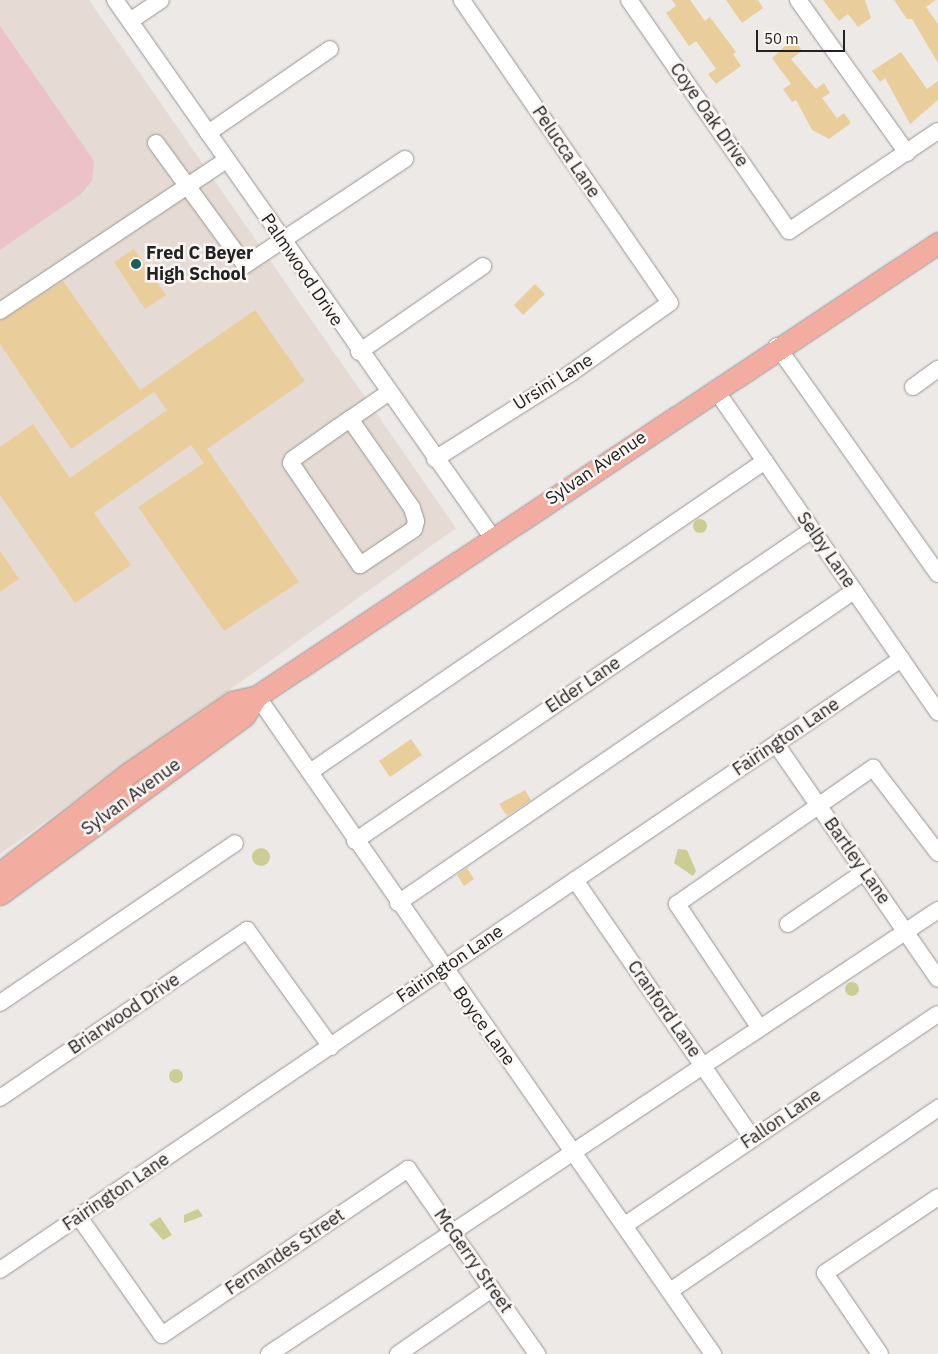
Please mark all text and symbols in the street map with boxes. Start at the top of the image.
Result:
scale bar [758,20,847,52]
text: 50 m [764,29,799,48]
street label: Coye Oak Drive [665,59,753,171]
street label: Pelucca Lane [527,102,605,202]
street label: Palmwood Drive [256,210,348,330]
place label: Fred C Beyer High School [146,243,253,286]
marker: Fred C Beyer High School [130,258,142,270]
street label: Ursini Lane [509,349,597,415]
street label: Sylvan Avenue [541,426,651,510]
street label: Selby Lane [792,508,860,592]
street label: Elder Lane [542,652,624,718]
street label: Fairington Lane [729,693,843,781]
street label: Sylvan Avenue [77,754,185,840]
street label: Bartley Lane [819,813,895,909]
street label: Fairington Lane [393,920,507,1008]
street label: Cranford Lane [623,956,705,1062]
street label: Briarwood Drive [64,969,184,1059]
street label: Boyce Lane [448,982,520,1070]
street label: Fallon Lane [737,1084,825,1154]
street label: Fairington Lane [59,1148,173,1236]
street label: Fernandes Street [221,1204,349,1300]
street label: McGerry Street [429,1205,517,1317]

